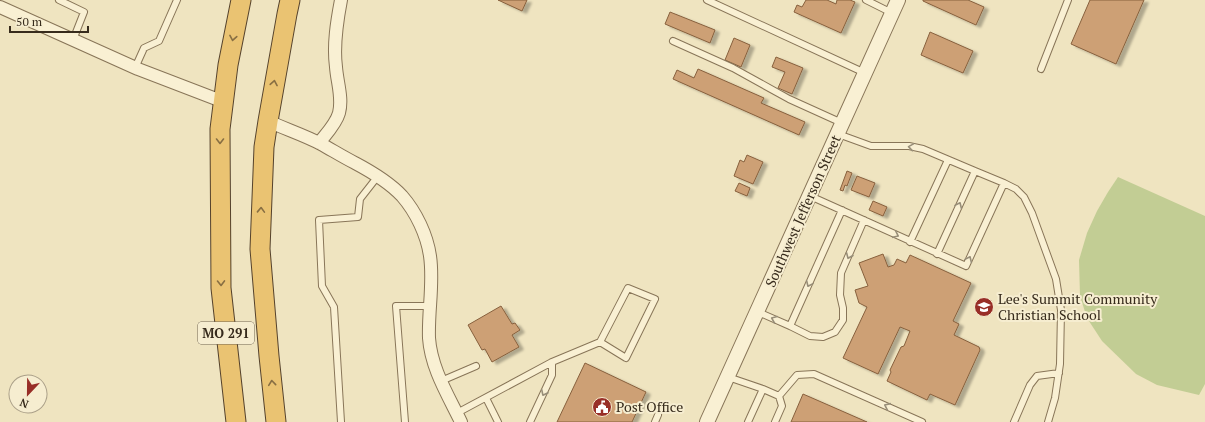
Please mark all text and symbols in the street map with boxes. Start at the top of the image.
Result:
scale bar [10,8,88,34]
text: 50 m [16,14,43,29]
one-way arrow [229,35,237,41]
one-way arrow [270,80,278,86]
street label: Southwest Jefferson Street [760,131,845,290]
one-way arrow [216,138,224,144]
one-way arrow [908,143,915,151]
one-way arrow [954,202,962,210]
one-way arrow [257,207,266,213]
one-way arrow [892,230,900,238]
one-way arrow [845,252,853,259]
one-way arrow [965,256,973,263]
one-way arrow [217,280,226,286]
one-way arrow [806,280,814,288]
place label: Lee's Summit Community Christian School [998,289,1158,324]
school or university icon: Lee's Summit Community Christian School [973,296,995,318]
one-way arrow [771,316,778,324]
road number: MO 291 [198,322,254,344]
north arrow [8,374,48,414]
one-way arrow [268,380,277,386]
one-way arrow [541,388,549,396]
text: N [17,395,31,411]
public building icon: Post Office [591,396,613,418]
place label: Post Office [616,397,683,416]
one-way arrow [883,403,891,411]

